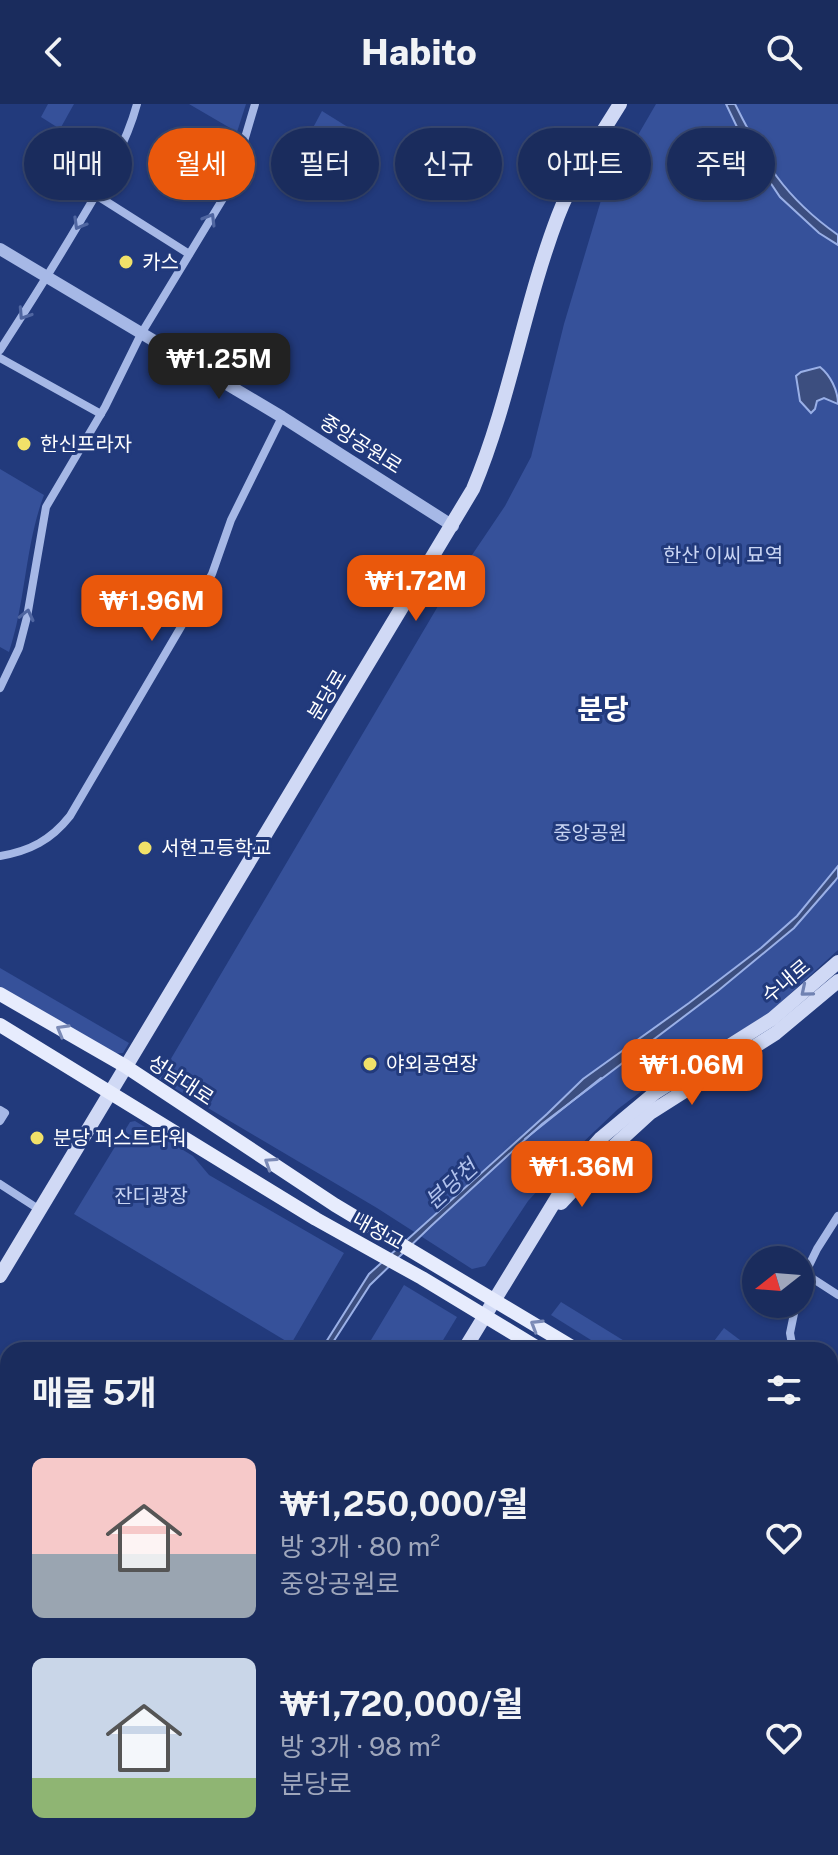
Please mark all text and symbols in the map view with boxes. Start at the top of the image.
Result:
icon: back [32,30,76,74]
icon: search [762,30,806,74]
text: Habito [361,31,477,73]
chip: 매매 [24,128,132,200]
chip: 월세 [148,128,255,200]
chip: 필터 [271,128,379,200]
chip: 신규 [395,128,502,200]
chip: 아파트 [518,128,651,200]
chip: 주택 [667,128,775,200]
one-way arrow [201,213,216,228]
one-way arrow [73,215,89,230]
place label: 카스 [142,250,179,274]
marker: 카스 [117,253,135,271]
one-way arrow [19,305,34,319]
pin: ₩1.25M [154,333,284,401]
text: ₩1.25M [166,343,272,374]
street label: 중앙공원로 [316,409,406,479]
place label: 한신프라자 [40,432,132,456]
marker: 한신프라자 [15,435,33,453]
park label: 한산 이씨 묘역 [663,543,783,567]
pin: ₩1.72M [351,555,481,623]
text: ₩1.72M [365,565,467,596]
pin: ₩1.96M [87,575,217,643]
text: ₩1.96M [99,585,205,616]
one-way arrow [18,609,35,623]
street label: 분당로 [302,665,352,725]
district label: 분당 [577,692,629,725]
park label: 중앙공원 [553,821,627,845]
place label: 서현고등학교 [161,836,271,860]
marker: 서현고등학교 [136,839,154,857]
street label: 수내로 [757,954,815,1008]
one-way arrow [801,981,815,996]
one-way arrow [56,1024,71,1040]
pin: ₩1.06M [627,1039,757,1107]
text: ₩1.06M [640,1049,744,1080]
street label: 성남대로 [144,1050,218,1110]
place label: 야외공연장 [386,1052,478,1076]
marker: 야외공연장 [361,1055,379,1073]
place label: 분당 퍼스트타워 [53,1126,187,1150]
marker: 분당 퍼스트타워 [28,1129,46,1147]
pin: ₩1.36M [517,1141,647,1209]
text: ₩1.36M [529,1151,635,1182]
water label: 분당천 [420,1152,484,1214]
one-way arrow [265,1157,279,1172]
park label: 잔디광장 [114,1184,188,1208]
street label: 내정교 [348,1207,408,1255]
north arrow [742,1246,814,1318]
map controls [742,1246,814,1318]
one-way arrow [530,1319,545,1335]
icon: filters [762,1368,806,1412]
text: 매물 5개 [32,1373,156,1413]
text: ₩1,250,000/월 [280,1484,528,1524]
icon: home [96,1490,192,1586]
icon: heart [762,1516,806,1560]
text: 방 3개 · 80 m² [280,1531,440,1562]
text: 중앙공원로 [280,1568,400,1599]
text: ₩1,720,000/월 [280,1684,523,1724]
icon: home [96,1690,192,1786]
icon: heart [762,1716,806,1760]
text: 방 3개 · 98 m² [280,1731,440,1762]
text: 분당로 [280,1768,352,1799]

